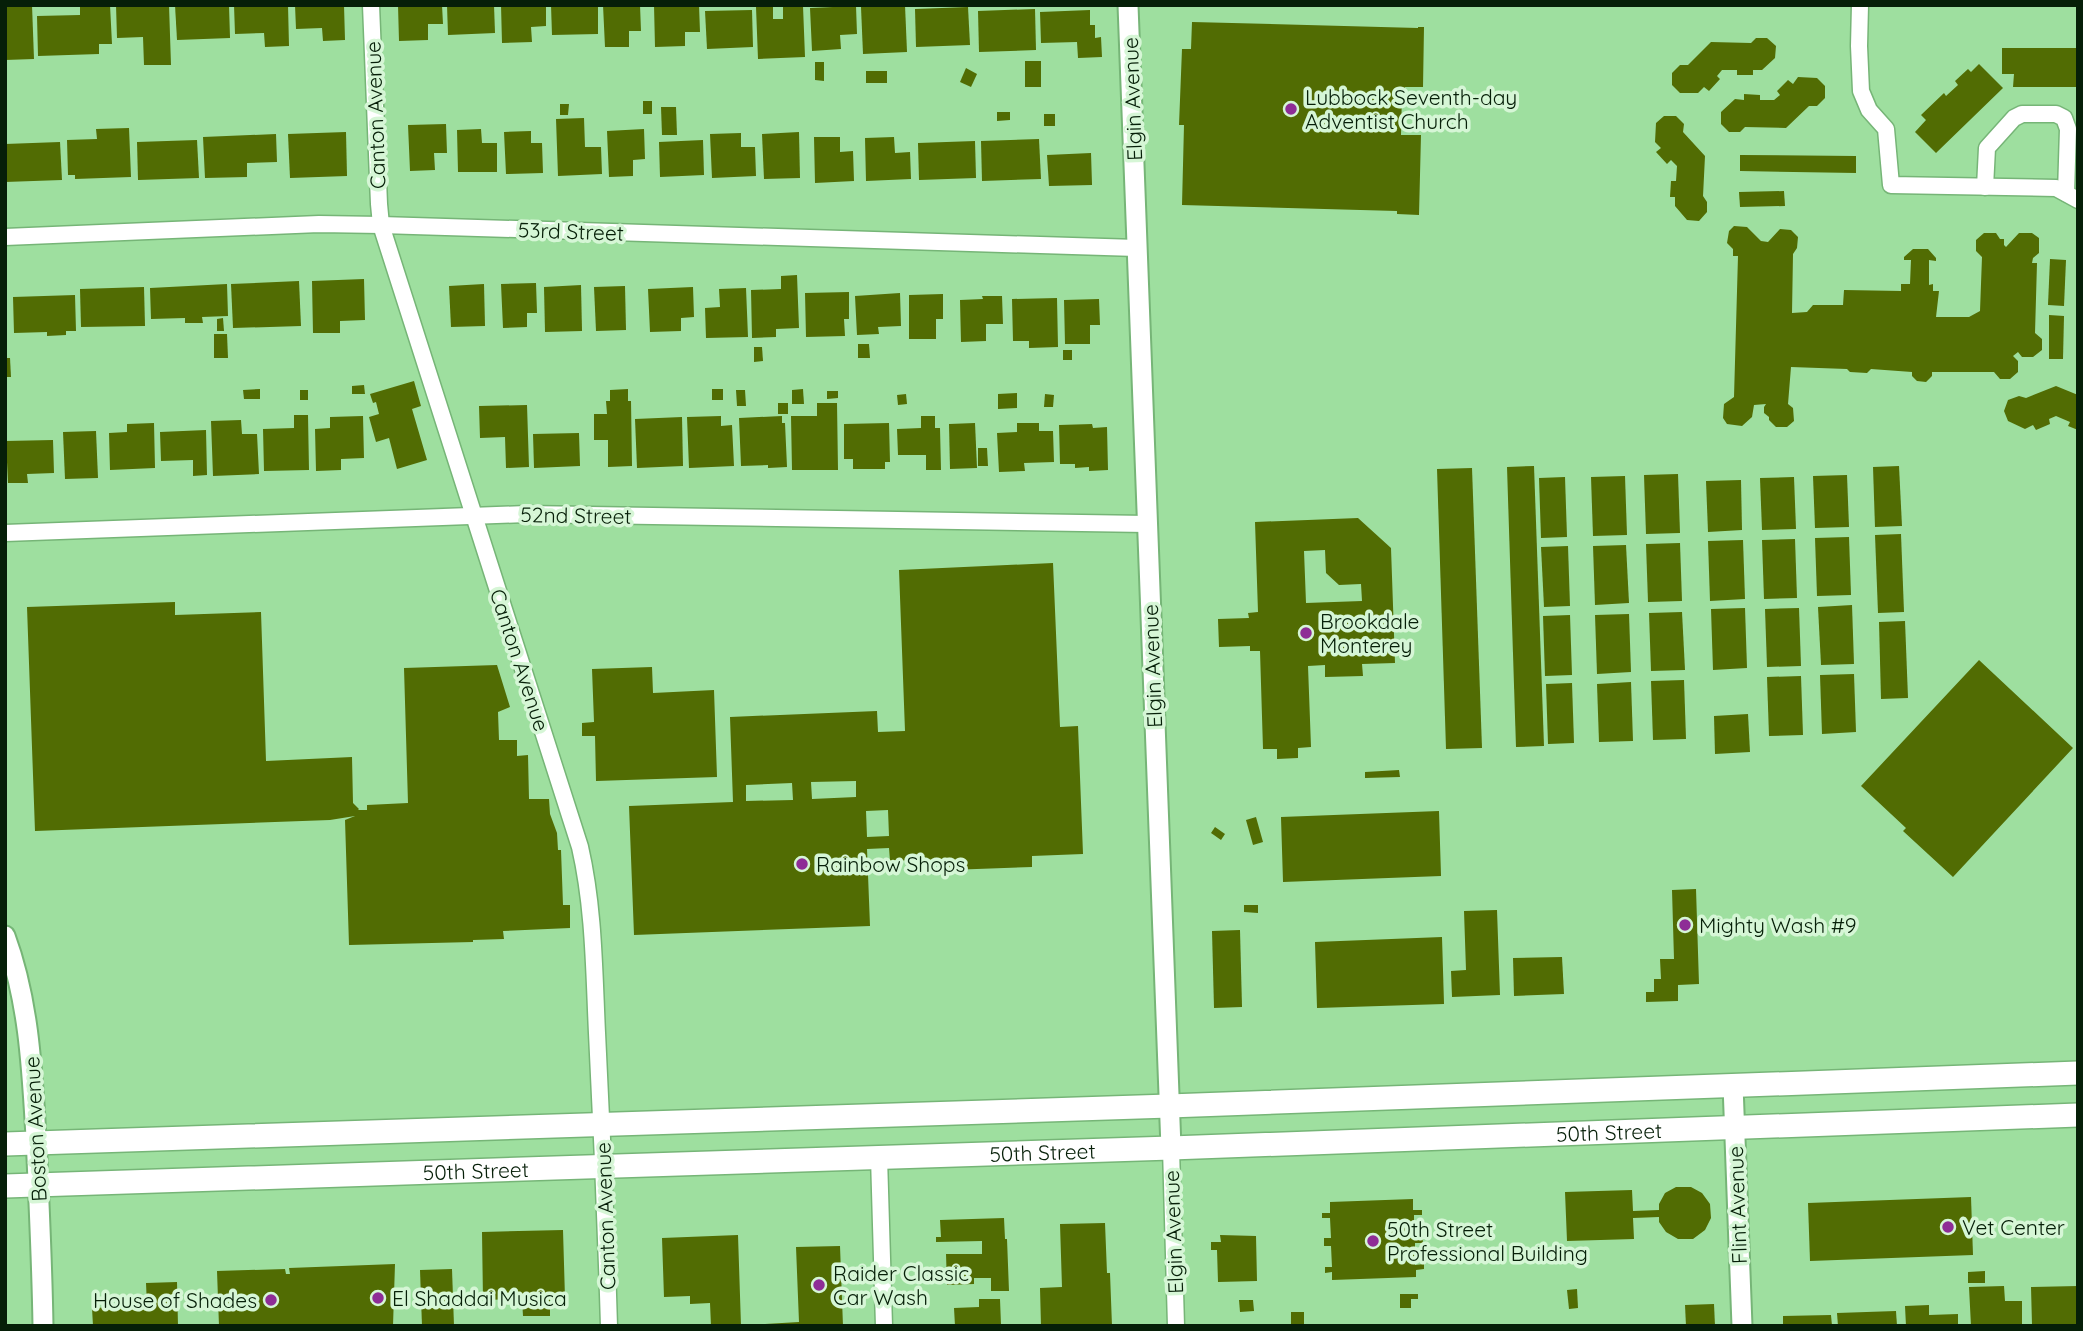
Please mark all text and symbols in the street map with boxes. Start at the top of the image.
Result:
street label: Elgin Avenue [1117,37,1147,161]
street label: Canton Avenue [359,41,391,189]
place label: Lubbock Seventh-day Adventist Church [1305,84,1517,134]
marker: Lubbock Seventh-day Adventist Church [1283,101,1299,117]
street label: 53rd Street [518,216,624,246]
street label: 52nd Street [520,501,632,529]
street label: Canton Avenue [485,586,555,734]
street label: Elgin Avenue [1137,604,1167,728]
place label: Brookdale Monterey [1320,608,1419,658]
marker: Brookdale Monterey [1298,625,1314,641]
place label: Rainbow Shops [816,851,965,877]
marker: Rainbow Shops [794,856,810,872]
place label: Mighty Wash #9 [1699,912,1856,938]
marker: Mighty Wash #9 [1677,917,1693,933]
street label: Boston Avenue [18,1056,52,1202]
street label: 50th Street [1556,1117,1663,1147]
street label: 50th Street [989,1137,1096,1167]
street label: Canton Avenue [589,1142,621,1290]
street label: Flint Avenue [1722,1146,1752,1264]
street label: 50th Street [422,1156,529,1185]
street label: Elgin Avenue [1158,1170,1188,1294]
place label: Vet Center [1962,1214,2065,1240]
place label: 50th Street Professional Building [1387,1216,1588,1266]
marker: Vet Center [1940,1219,1956,1235]
marker: 50th Street Professional Building [1365,1233,1381,1249]
place label: Raider Classic Car Wash [833,1260,969,1310]
marker: Raider Classic Car Wash [811,1277,827,1293]
place label: El Shaddai Musica [392,1285,567,1311]
place label: House of Shades [93,1287,257,1313]
marker: El Shaddai Musica [370,1290,386,1306]
marker: House of Shades [263,1292,279,1308]

